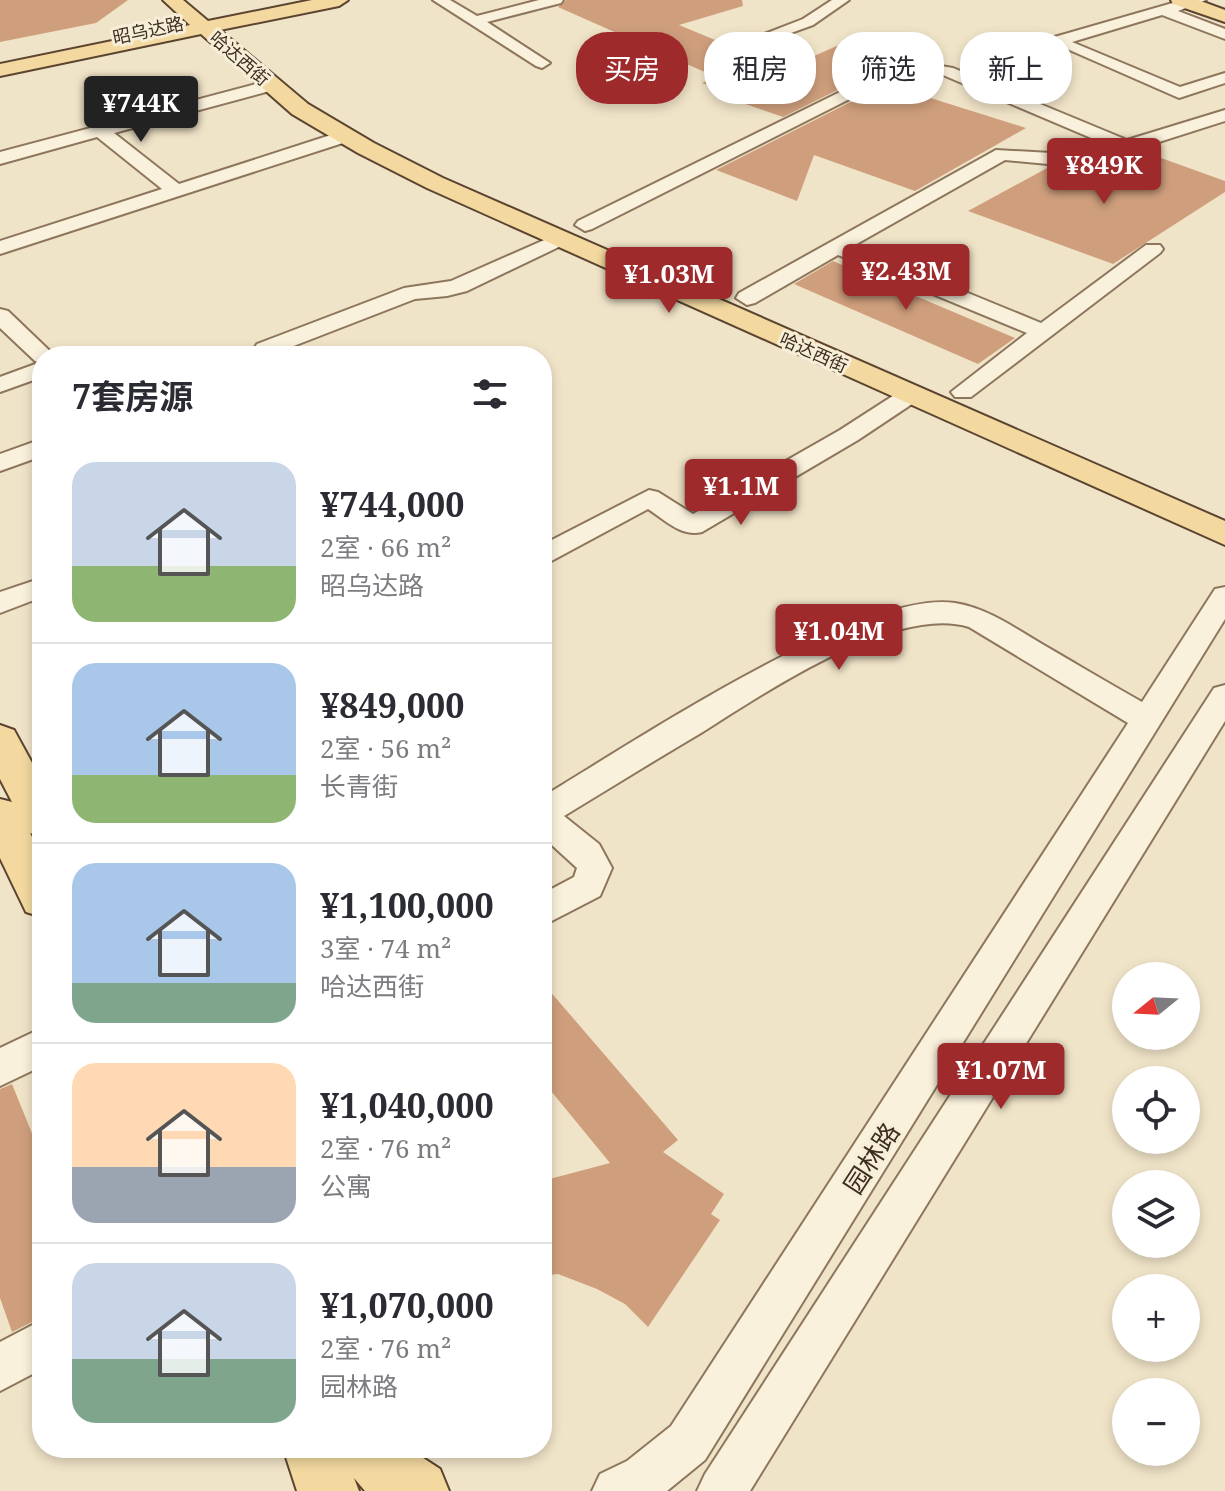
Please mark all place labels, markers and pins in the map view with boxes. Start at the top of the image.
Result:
pin: ¥744K [85,76,197,144]
pin: ¥849K [1048,138,1160,206]
pin: ¥2.43M [841,244,971,312]
pin: ¥1.03M [604,247,734,315]
pin: ¥1.1M [685,459,797,527]
pin: ¥1.04M [774,604,904,672]
pin: ¥1.07M [936,1043,1066,1111]

